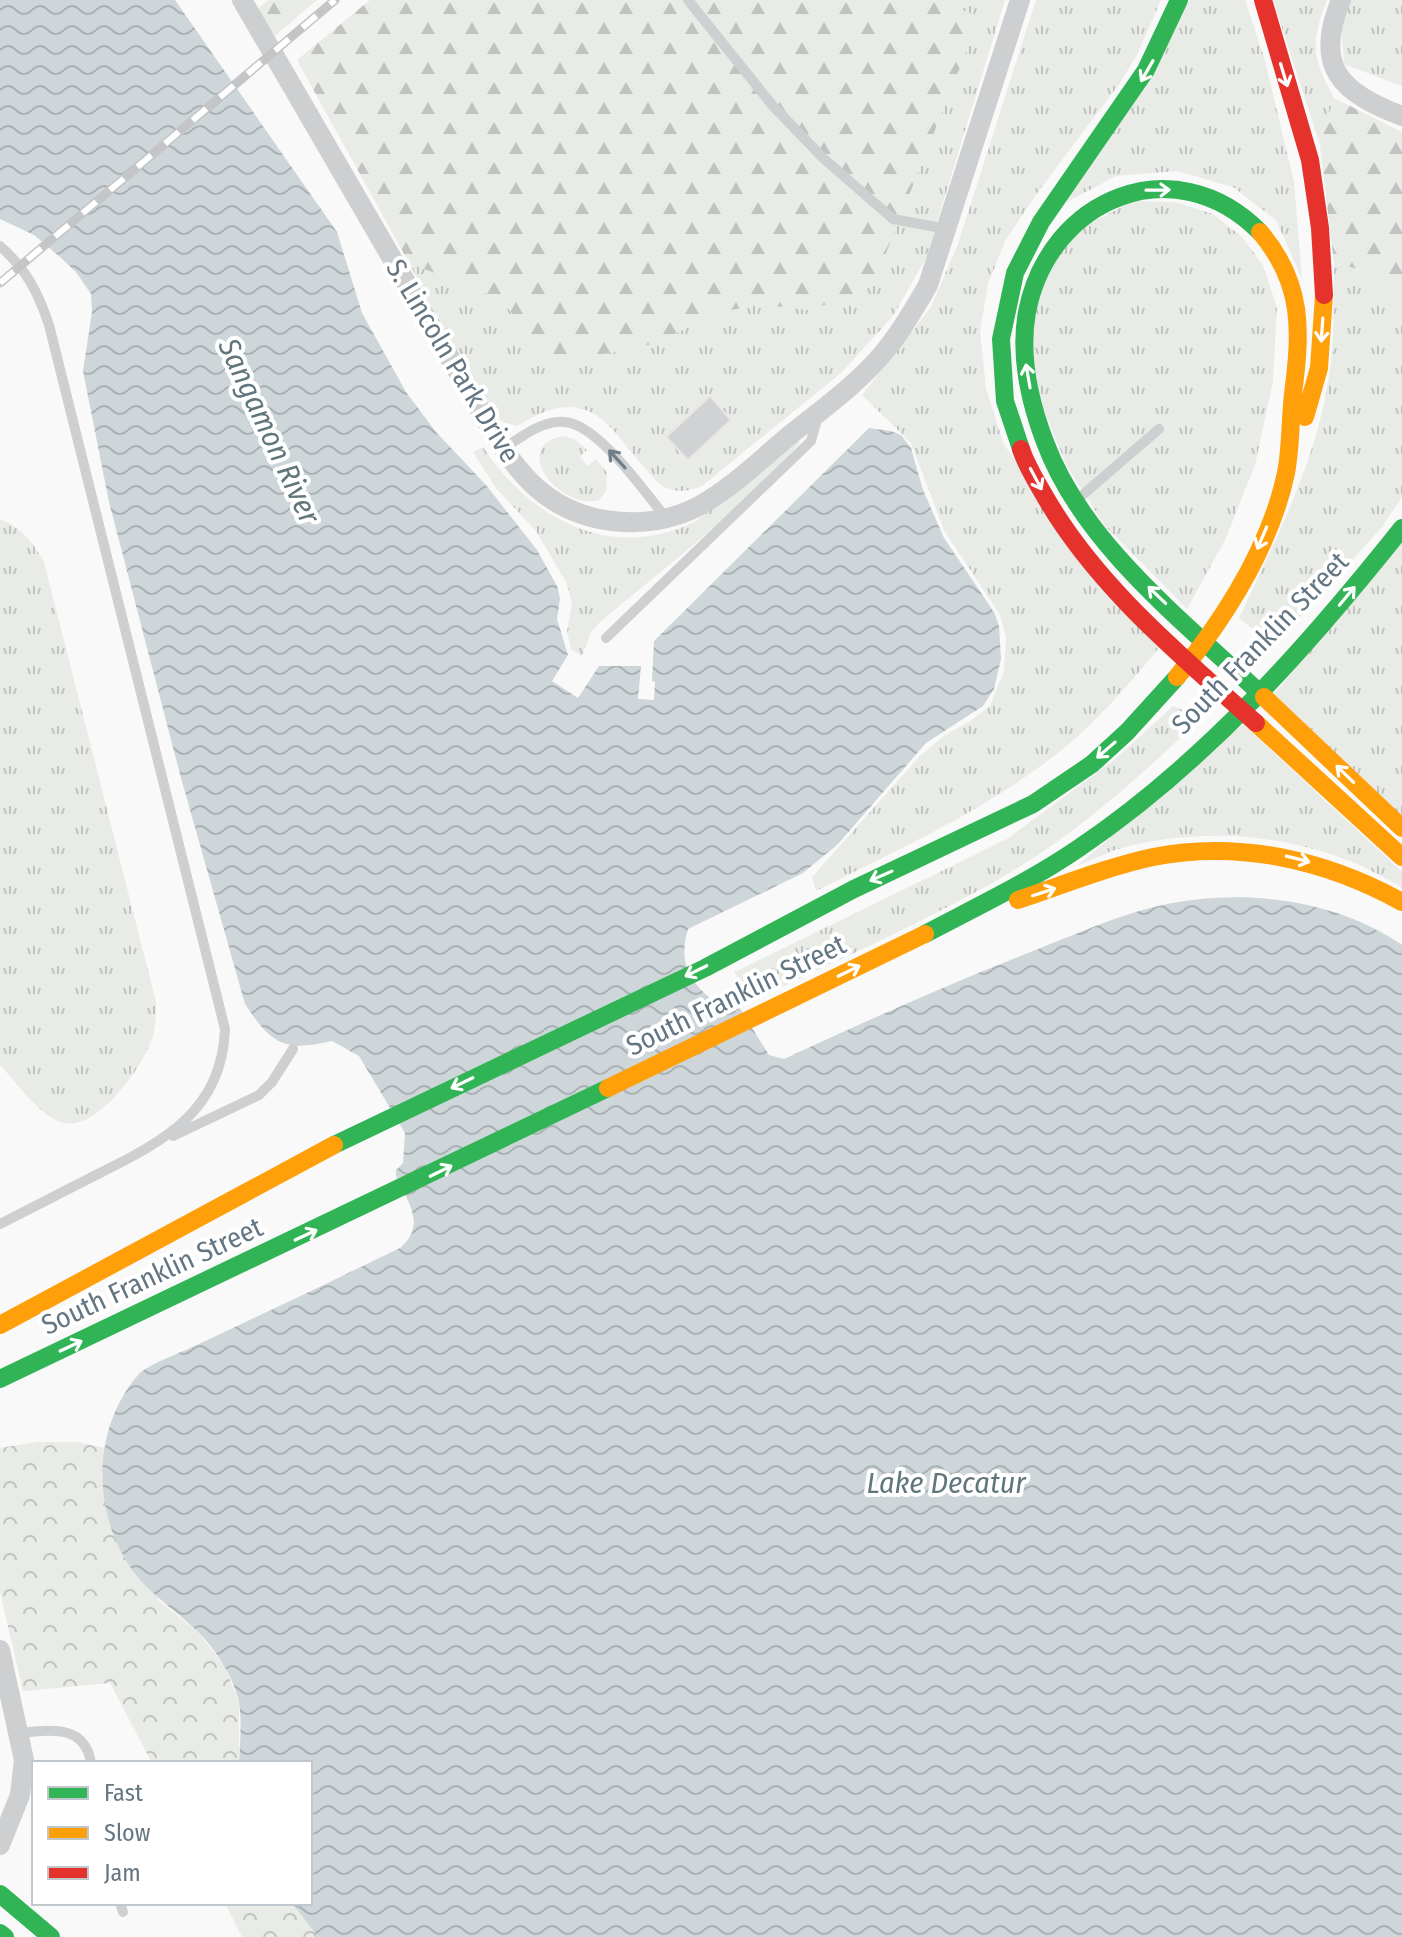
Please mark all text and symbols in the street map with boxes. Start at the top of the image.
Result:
one-way arrow [1139,59,1155,82]
one-way arrow [1277,62,1292,88]
one-way arrow [1144,182,1171,197]
street label: S. Lincoln Park Drive [379,253,527,469]
one-way arrow [1314,316,1329,343]
water label: Sangamon River [210,332,328,531]
one-way arrow [1020,364,1035,389]
one-way arrow [608,449,626,469]
one-way arrow [1028,466,1044,490]
one-way arrow [1254,526,1269,550]
street label: South Franklin Street [1165,545,1356,741]
one-way arrow [1148,586,1167,605]
one-way arrow [1338,586,1356,607]
one-way arrow [1097,741,1117,759]
one-way arrow [1336,766,1356,784]
one-way arrow [1284,853,1310,868]
one-way arrow [869,870,894,885]
one-way arrow [1031,883,1056,898]
street label: South Franklin Street [621,927,852,1062]
one-way arrow [836,963,860,978]
one-way arrow [685,964,709,979]
one-way arrow [450,1076,474,1091]
one-way arrow [428,1163,452,1178]
street label: South Franklin Street [36,1210,269,1342]
one-way arrow [294,1227,318,1242]
one-way arrow [58,1338,82,1353]
water label: Lake Decatur [866,1465,1027,1501]
legend [32,1761,312,1905]
text: Fast [104,1779,143,1807]
text: Slow [104,1819,151,1847]
text: Jam [104,1859,141,1887]

